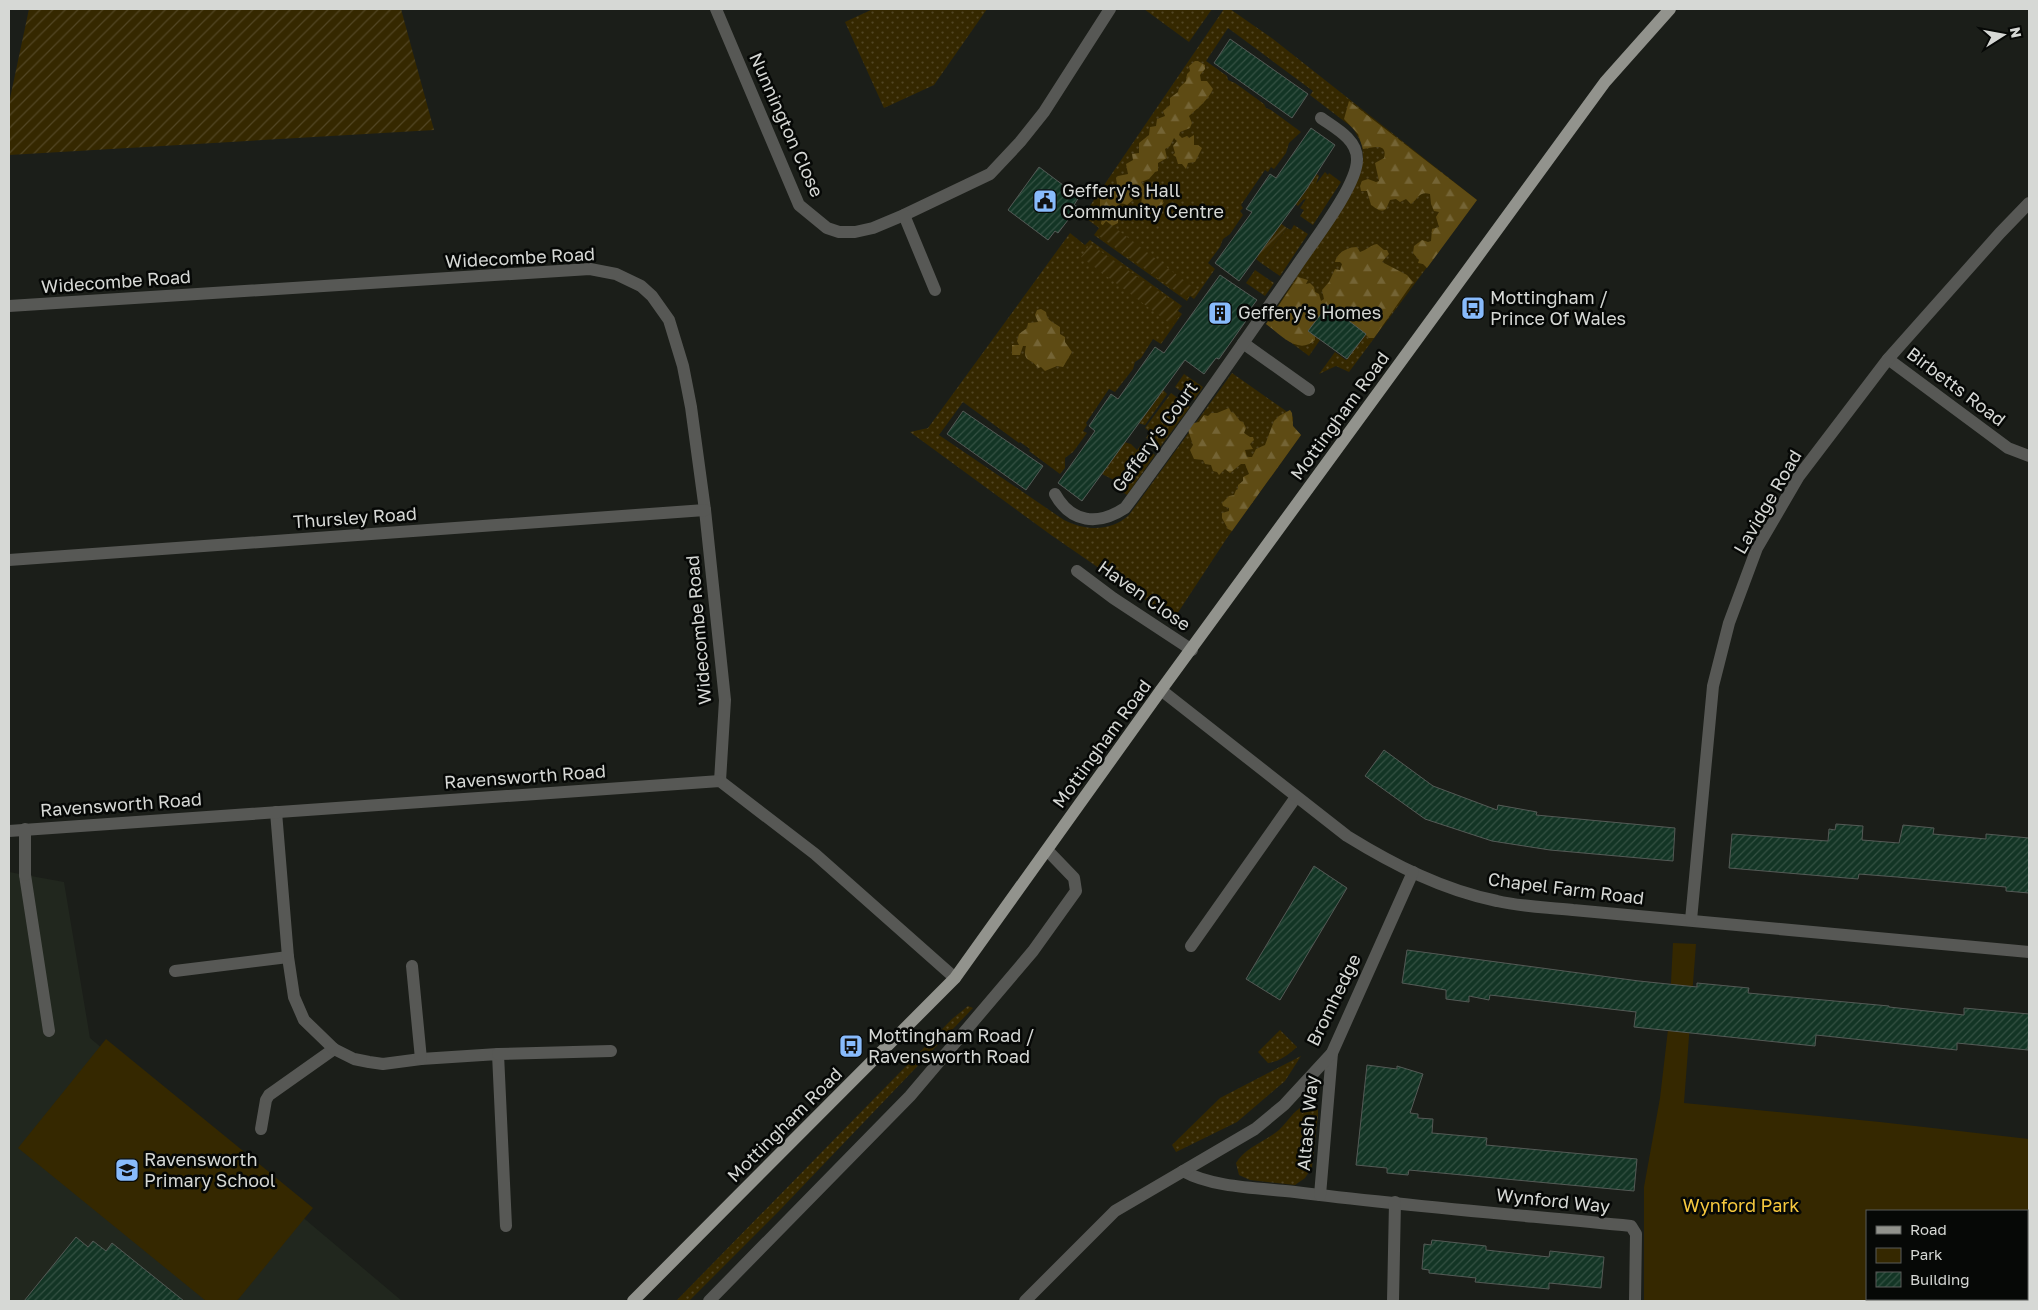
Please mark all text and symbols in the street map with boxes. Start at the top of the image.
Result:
north arrow [1978,10,2028,60]
text: N [2007,26,2026,39]
street label: Nunnington Close [745,49,829,200]
place label: Geffery's Hall Community Centre [1062,179,1224,222]
public building icon: Geffery's Hall Community Centre [1032,188,1058,214]
street label: Widecombe Road [444,242,596,272]
street label: Widecombe Road [40,265,192,297]
place label: Mottingham / Prince Of Wales [1490,286,1626,329]
bus stop icon: Mottingham / Prince Of Wales [1460,295,1486,321]
building icon: Geffery's Homes [1207,300,1233,326]
place label: Geffery's Homes [1238,301,1381,323]
street label: Birbetts Road [1903,342,2010,430]
street label: Mottingham Road [1285,347,1393,484]
street label: Geffery's Court [1107,377,1202,496]
street label: Lavidge Road [1729,446,1806,557]
street label: Thursley Road [292,502,418,532]
street label: Widecombe Road [680,554,716,706]
street label: Haven Close [1094,555,1195,635]
street label: Mottingham Road [1047,675,1155,812]
street label: Ravensworth Road [443,759,607,793]
street label: Ravensworth Road [39,787,203,821]
street label: Chapel Farm Road [1487,868,1646,909]
street label: Bromhedge [1301,950,1365,1049]
place label: Mottingham Road / Ravensworth Road [868,1024,1034,1067]
bus stop icon: Mottingham Road / Ravensworth Road [838,1033,864,1059]
street label: Mottingham Road [722,1062,846,1186]
street label: Altash Way [1292,1074,1322,1172]
place label: Ravensworth Primary School [144,1148,276,1191]
school or university icon: Ravensworth Primary School [114,1157,140,1183]
street label: Wynford Way [1495,1183,1611,1217]
park label: Wynford Park [1683,1194,1800,1216]
legend [1866,1210,2028,1300]
text: Road [1910,1220,1947,1238]
text: Park [1910,1245,1943,1263]
text: Building [1910,1270,1970,1288]

